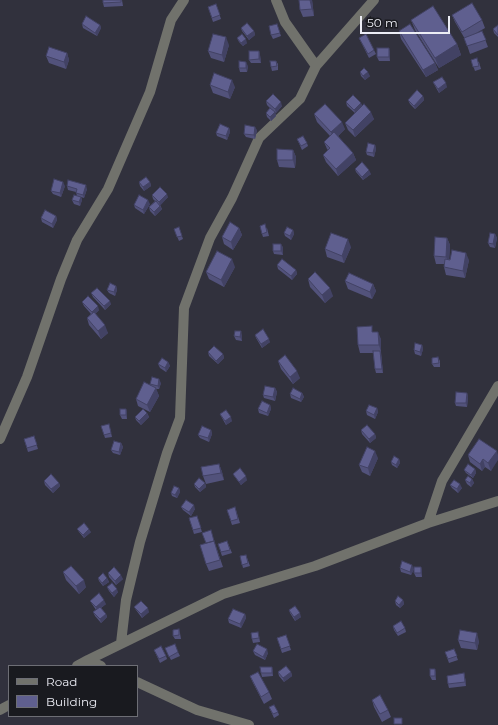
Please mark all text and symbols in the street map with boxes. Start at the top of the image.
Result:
scale bar [362,8,452,34]
text: 50 m [367,15,398,30]
legend [8,665,138,717]
text: Road [46,674,77,689]
text: Building [46,694,97,709]

